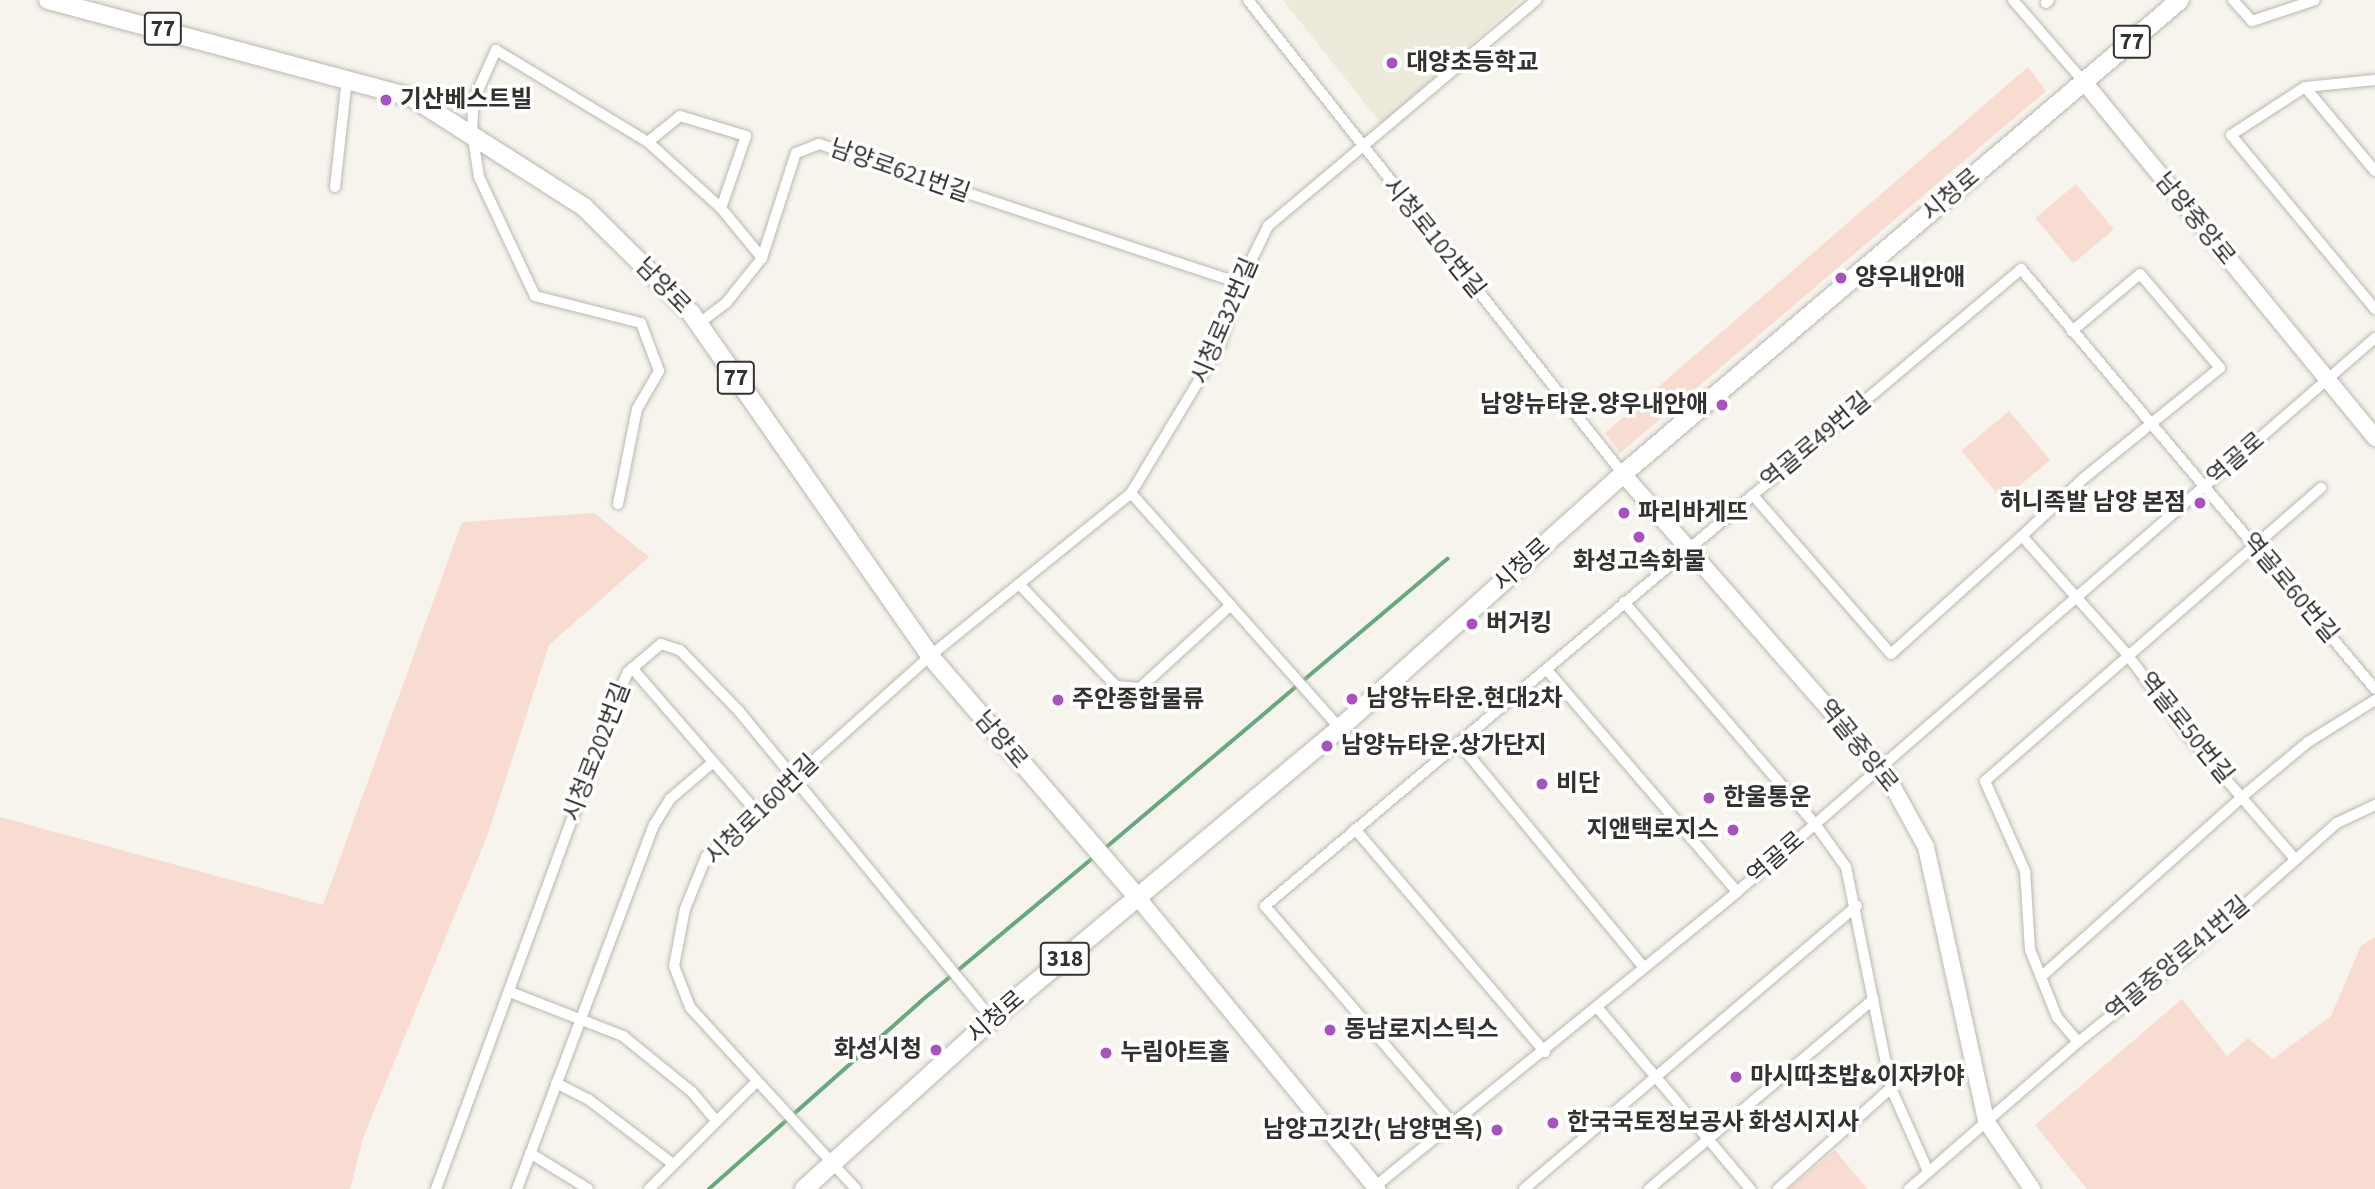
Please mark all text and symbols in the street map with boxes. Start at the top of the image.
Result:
road number: 77 [144,10,182,48]
road number: 77 [2113,22,2151,61]
place label: 대양초등학교 [1406,49,1538,77]
marker: 대양초등학교 [1384,55,1400,71]
place label: 기산베스트빌 [400,86,532,114]
marker: 기산베스트빌 [378,92,394,108]
street label: 남양로621번길 [826,134,974,208]
street label: 시청로 [1916,163,1986,227]
street label: 남양중앙로 [2149,167,2241,271]
street label: 시청로102번길 [1377,172,1491,304]
street label: 남양로 [630,252,696,320]
street label: 시청로32번길 [1186,254,1264,388]
place label: 양우내안애 [1855,264,1965,292]
marker: 양우내안애 [1833,270,1849,286]
road number: 77 [717,358,755,398]
street label: 역골로49번길 [1755,387,1877,495]
place label: 남양뉴타운.양우내안애 [1480,391,1708,419]
marker: 남양뉴타운.양우내안애 [1714,397,1730,413]
street label: 역골로 [2202,426,2270,492]
place label: 허니족발 남양 본점 [2000,489,2186,517]
marker: 허니족발 남양 본점 [2192,495,2208,511]
place label: 파리바게뜨 [1638,499,1748,527]
marker: 파리바게뜨 [1616,505,1632,521]
street label: 역골로60번길 [2236,527,2344,649]
marker: 화성고속화물 [1631,529,1647,545]
street label: 시청로 [1488,532,1556,598]
place label: 화성고속화물 [1573,548,1705,576]
place label: 버거킹 [1486,610,1552,638]
marker: 버거킹 [1464,616,1480,632]
street label: 역골로50번길 [2133,667,2239,789]
street label: 시청로202번길 [557,679,637,825]
place label: 남양뉴타운.현대2차 [1366,685,1563,713]
place label: 주안종합물류 [1072,686,1204,714]
marker: 남양뉴타운.현대2차 [1344,691,1360,707]
marker: 주안종합물류 [1050,692,1066,708]
street label: 역골중앙로 [1812,694,1904,798]
street label: 남양로 [969,705,1033,775]
place label: 남양뉴타운.상가단지 [1341,732,1547,760]
marker: 남양뉴타운.상가단지 [1319,738,1335,754]
street label: 시청로160번길 [699,749,825,871]
place label: 비단 [1556,770,1600,798]
marker: 비단 [1534,776,1550,792]
place label: 한울통운 [1723,784,1811,812]
marker: 한울통운 [1701,790,1717,806]
place label: 지앤택로지스 [1587,816,1719,844]
marker: 지앤택로지스 [1725,822,1741,838]
street label: 역골로 [1742,825,1810,891]
street label: 역골중앙로41번길 [2100,891,2256,1027]
road number: 318 [1039,940,1091,978]
street label: 시청로 [962,984,1030,1050]
place label: 동남로지스틱스 [1344,1016,1499,1044]
marker: 동남로지스틱스 [1322,1022,1338,1038]
place label: 화성시청 [834,1036,922,1064]
place label: 누림아트홀 [1120,1039,1230,1067]
marker: 화성시청 [928,1042,944,1058]
marker: 누림아트홀 [1098,1045,1114,1061]
place label: 마시따초밥&이자카야 [1750,1063,1965,1091]
marker: 마시따초밥&이자카야 [1728,1069,1744,1085]
place label: 한국국토정보공사 화성시지사 [1567,1109,1859,1137]
marker: 한국국토정보공사 화성시지사 [1545,1115,1561,1131]
place label: 남양고깃간( 남양면옥) [1263,1116,1483,1144]
marker: 남양고깃간( 남양면옥) [1489,1122,1505,1138]

